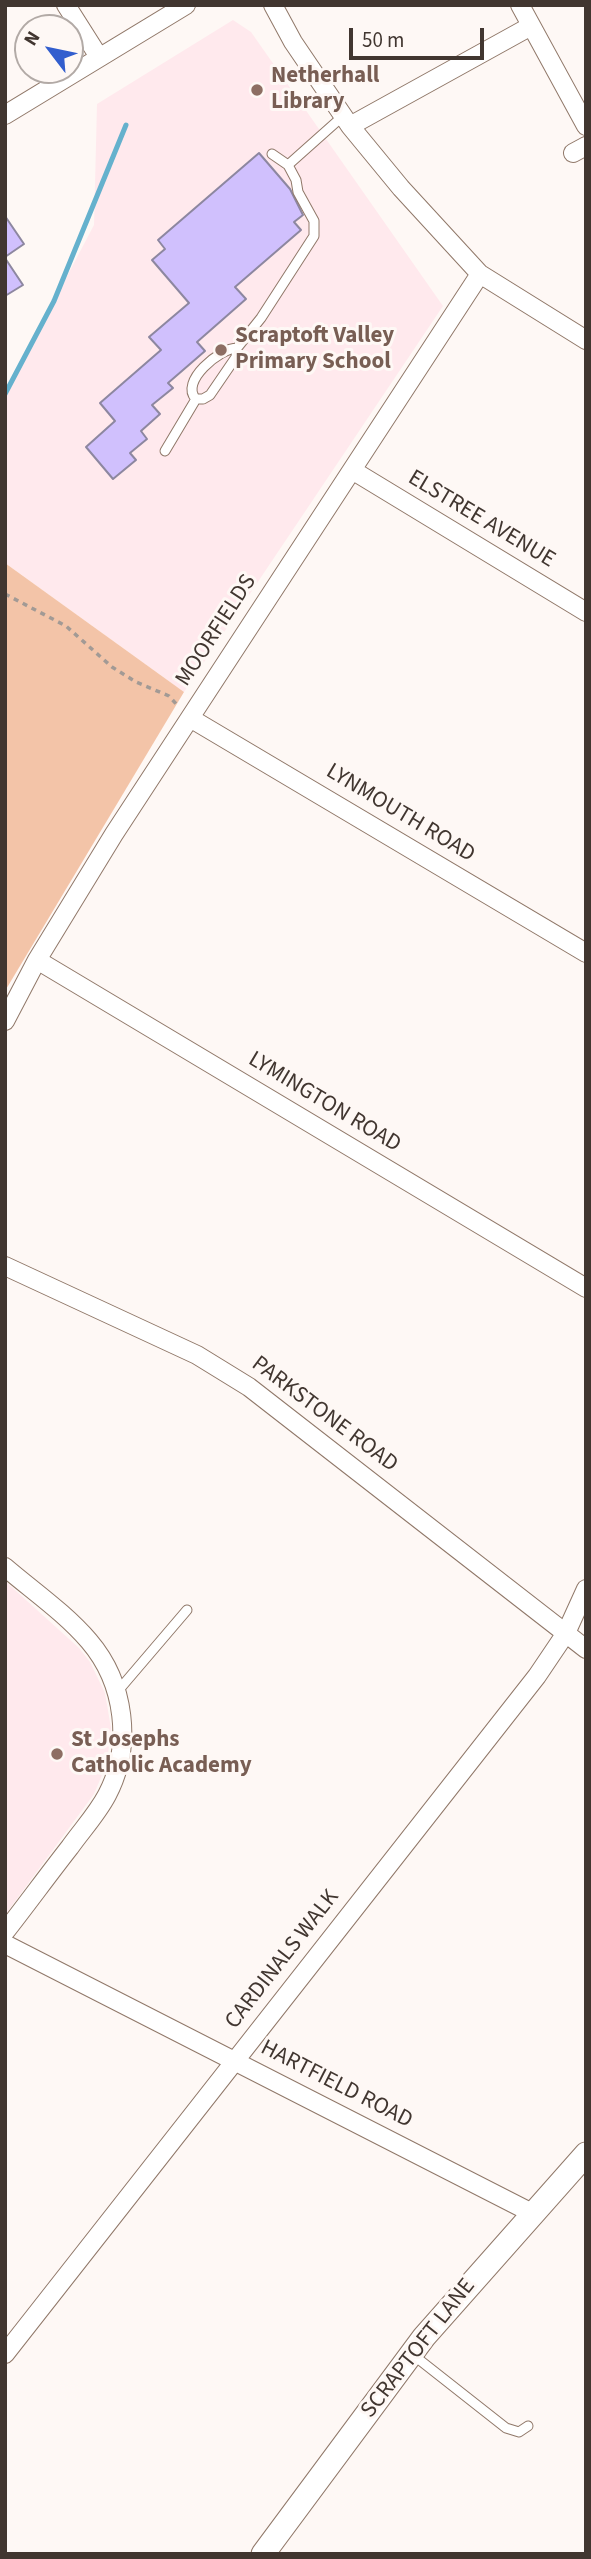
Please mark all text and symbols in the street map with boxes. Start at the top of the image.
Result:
north arrow [14,14,84,84]
scale bar [353,14,488,58]
text: 50 m [362,25,404,55]
text: N [18,26,47,51]
place label: Netherhall Library [271,63,379,117]
marker: Netherhall Library [249,82,265,98]
place label: Scraptoft Valley Primary School [235,323,394,377]
marker: Scraptoft Valley Primary School [213,342,229,358]
street label: ELSTREE AVENUE [402,465,560,575]
street label: MOORFIELDS [171,570,263,692]
street label: LYNMOUTH ROAD [321,759,479,869]
street label: LYMINGTON ROAD [243,1047,405,1159]
street label: PARKSTONE ROAD [245,1351,403,1479]
place label: St Josephs Catholic Academy [71,1727,252,1781]
marker: St Josephs Catholic Academy [49,1746,65,1762]
street label: CARDINALS WALK [220,1885,346,2035]
street label: HARTFIELD ROAD [255,2035,417,2135]
street label: SCRAPTOFT LANE [356,2274,482,2424]

